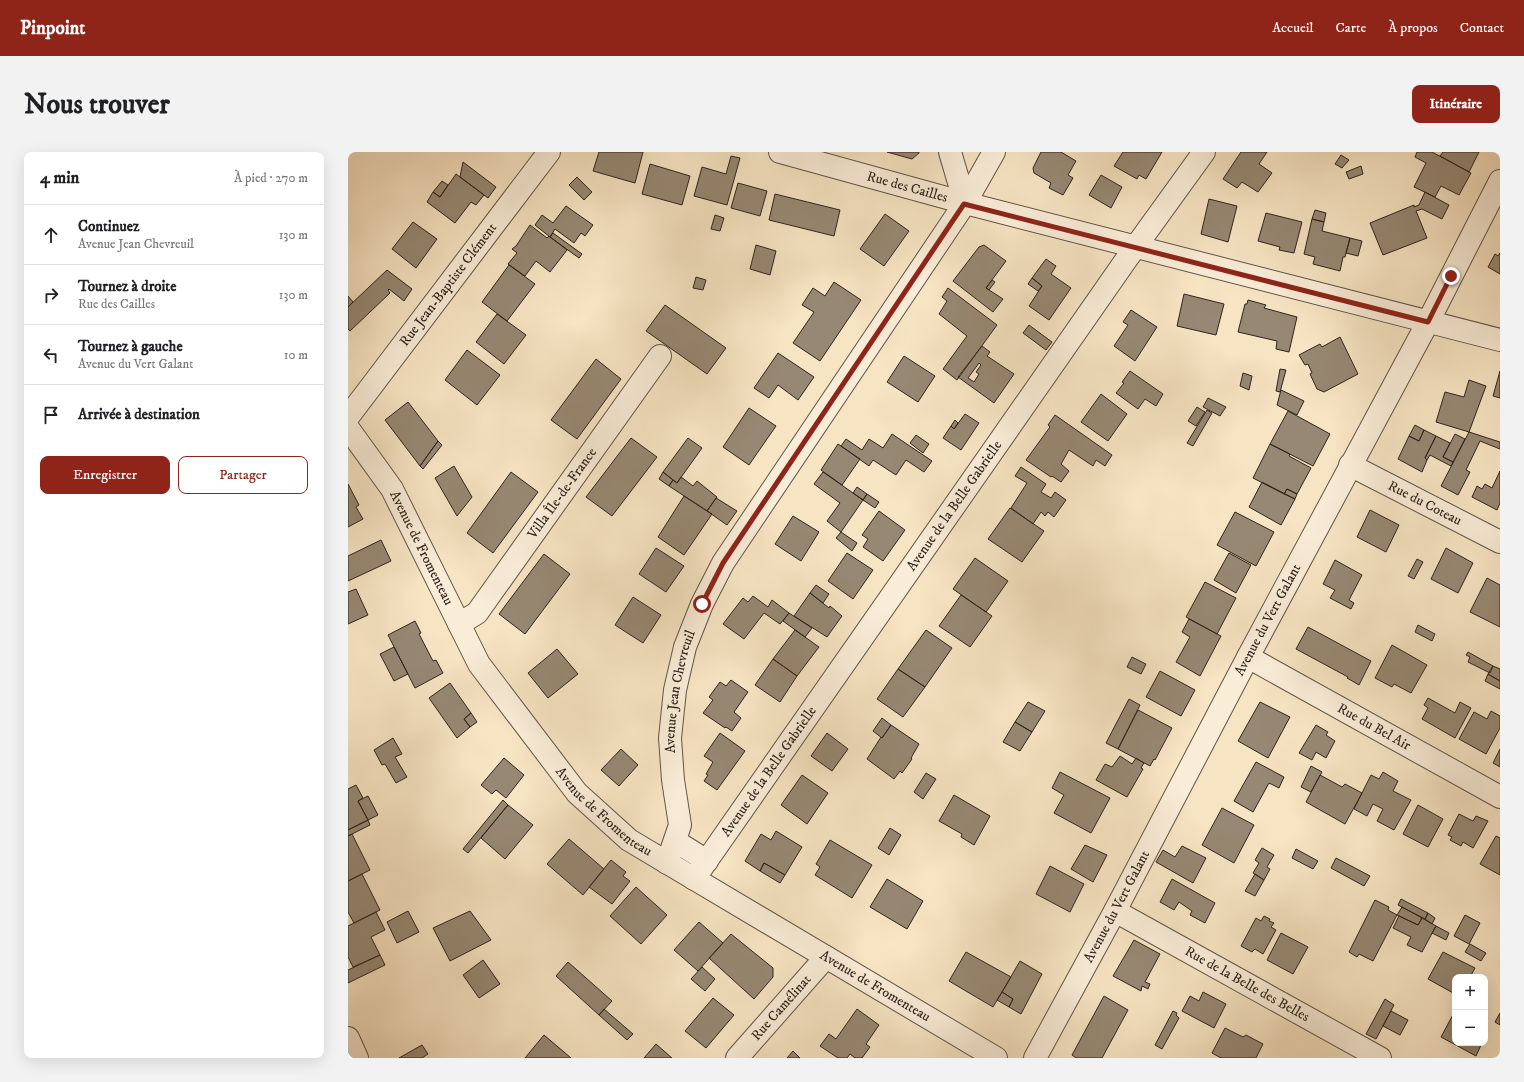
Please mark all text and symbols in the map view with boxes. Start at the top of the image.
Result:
text: Pinpoint [20,17,85,40]
text: Accueil [1272,19,1314,37]
text: Carte [1336,19,1366,37]
text: À propos [1388,19,1438,37]
text: Contact [1460,19,1504,37]
button: Itinéraire [1412,85,1500,123]
text: Nous trouver [24,87,170,122]
text: 4 min [40,167,79,189]
street label: Rue des Cailles [865,167,950,207]
text: À pied · 270 m [234,170,308,186]
text: Continuez [78,217,139,236]
street label: Rue Jean-Baptiste Clément [396,219,501,350]
icon: ahead [40,224,62,246]
text: 130 m [279,227,308,243]
text: Avenue Jean Chevreuil [78,236,194,252]
route end [1442,267,1460,285]
text: Tournez à droite [78,277,176,296]
icon: right [40,284,62,306]
text: 130 m [279,287,308,303]
text: Rue des Cailles [78,296,155,312]
text: Tournez à gauche [78,337,183,356]
icon: left [40,344,62,366]
text: 10 m [284,347,308,363]
text: Avenue du Vert Galant [78,356,193,372]
icon: arrive [40,404,62,426]
text: Arrivée à destination [78,405,200,424]
street label: Avenue de la Belle Gabrielle [903,437,1006,575]
street label: Villa Île-de-France [523,444,601,543]
button: Enregistrer [40,456,170,494]
button: Partager [178,456,308,494]
street label: Rue du Coteau [1385,477,1465,530]
street label: Avenue de Fromenteau [385,488,457,608]
street label: Avenue du Vert Galant [1231,561,1305,679]
route start [693,595,711,613]
street label: Avenue Jean Chevreuil [661,627,700,754]
street label: Rue du Bel Air [1334,699,1414,755]
street label: Avenue de la Belle Gabrielle [717,703,821,840]
street label: Avenue de Fromenteau [551,763,655,861]
street label: Avenue du Vert Galant [1080,847,1154,966]
street label: Rue de la Belle des Belles [1182,942,1313,1026]
street label: Avenue de Fromenteau [816,946,934,1026]
street label: Rue Camélinat [747,971,816,1044]
map controls [1452,974,1488,1046]
button: + [1452,974,1488,1010]
button: − [1452,1010,1488,1046]

